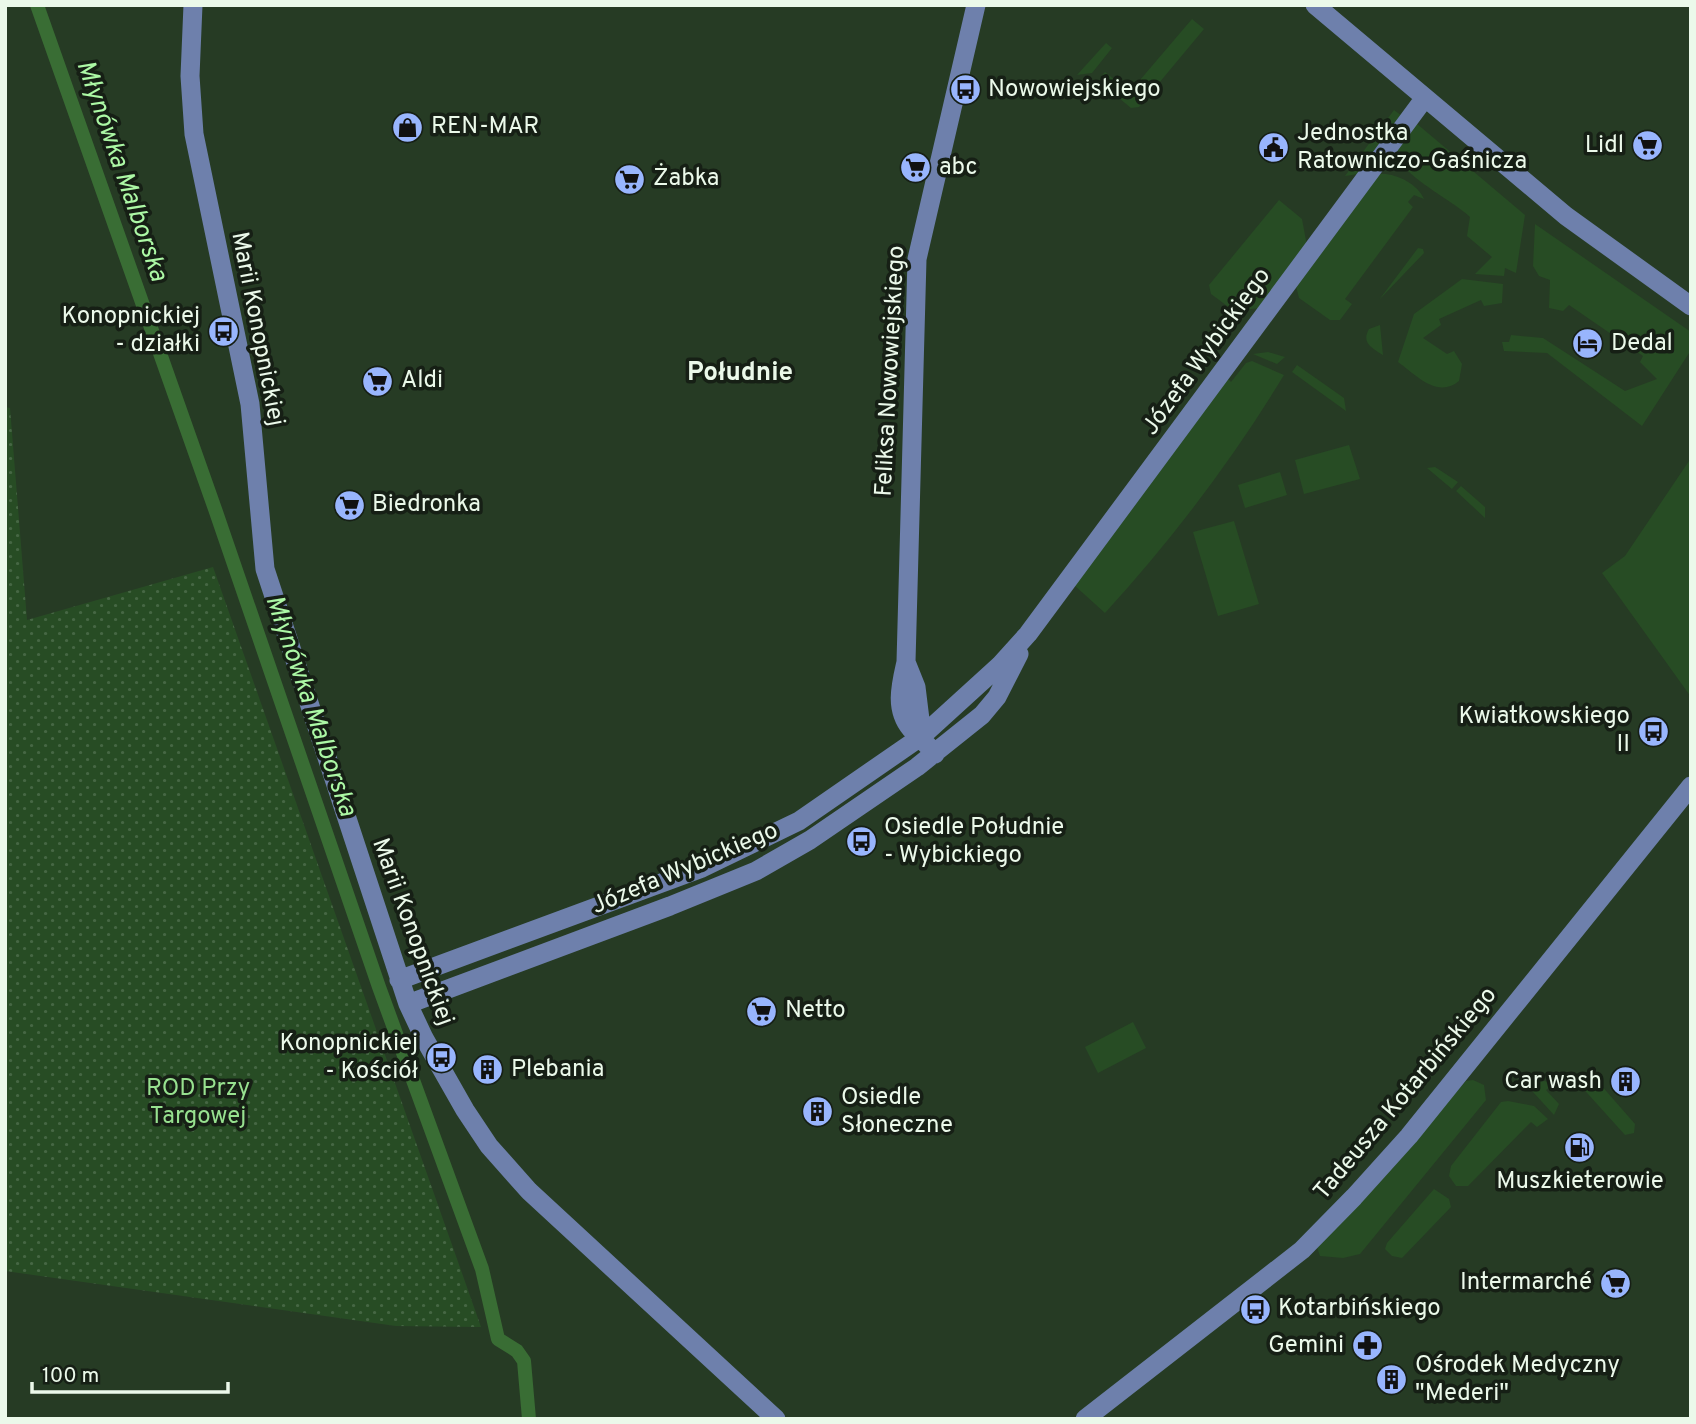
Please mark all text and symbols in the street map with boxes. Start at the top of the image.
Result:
water label: Młynówka Malborska [68,56,175,287]
bus stop icon: Nowowiejskiego [948,73,982,107]
place label: Nowowiejskiego [988,75,1161,105]
shop icon: REN-MAR [391,110,425,144]
place label: REN-MAR [431,112,539,142]
place label: Jednostka Ratowniczo-Gaśnicza [1297,119,1527,177]
supermarket icon: Lidl [1630,129,1664,163]
public building icon: Jednostka Ratowniczo-Gaśnicza [1257,131,1291,165]
place label: Lidl [1585,131,1624,161]
supermarket icon: abc [899,151,933,185]
place label: abc [939,153,978,183]
supermarket icon: Żabka [613,162,647,196]
place label: Żabka [653,163,719,194]
street label: Marii Konopnickiej [223,229,291,429]
street label: Feliksa Nowowiejskiego [869,245,913,497]
street label: Józefa Wybickiego [1136,262,1278,442]
place label: Konopnickiej - działki [61,302,200,360]
bus stop icon: Konopnickiej - działki [206,314,240,348]
hotel icon: Dedal [1571,327,1605,361]
place label: Dedal [1611,329,1673,359]
district label: Południe [687,357,793,390]
supermarket icon: Aldi [361,364,395,398]
place label: Aldi [401,366,443,396]
supermarket icon: Biedronka [332,488,366,522]
place label: Biedronka [372,490,481,520]
water label: Młynówka Malborska [257,591,364,822]
place label: Kwiatkowskiego II [1458,702,1630,760]
bus stop icon: Kwiatkowskiego II [1636,714,1670,748]
place label: Osiedle Południe - Wybickiego [884,813,1064,871]
street label: Józefa Wybickiego [587,816,783,922]
bus stop icon: Osiedle Południe - Wybickiego [844,825,878,859]
street label: Marii Konopnickiej [364,834,460,1030]
street label: Tadeusza Kotarbińskiego [1308,981,1504,1207]
supermarket icon: Netto [745,994,779,1028]
place label: Netto [785,996,846,1026]
place label: Konopnickiej - Kościół [279,1029,418,1087]
bus stop icon: Konopnickiej - Kościół [424,1041,458,1075]
building icon: Plebania [471,1053,505,1087]
place label: Plebania [511,1055,604,1085]
building icon: Car wash [1608,1065,1642,1099]
place label: Car wash [1504,1067,1602,1097]
park label: ROD Przy Targowej [146,1074,250,1132]
place label: Osiedle Słoneczne [841,1083,953,1141]
building icon: Osiedle Słoneczne [801,1095,835,1129]
fuel station icon: Muszkieterowie [1563,1131,1597,1165]
place label: Muszkieterowie [1496,1167,1664,1197]
supermarket icon: Intermarché [1598,1266,1632,1300]
place label: Intermarché [1460,1268,1592,1298]
bus stop icon: Kotarbińskiego [1238,1292,1272,1326]
place label: Kotarbińskiego [1278,1294,1441,1324]
pharmacy icon: Gemini [1350,1329,1384,1363]
place label: Gemini [1268,1331,1344,1361]
scale bar [32,1350,228,1394]
place label: Ośrodek Medyczny "Mederi" [1415,1351,1620,1409]
text: 100 m [42,1363,99,1390]
building icon: Ośrodek Medyczny "Mederi" [1375,1363,1409,1397]

